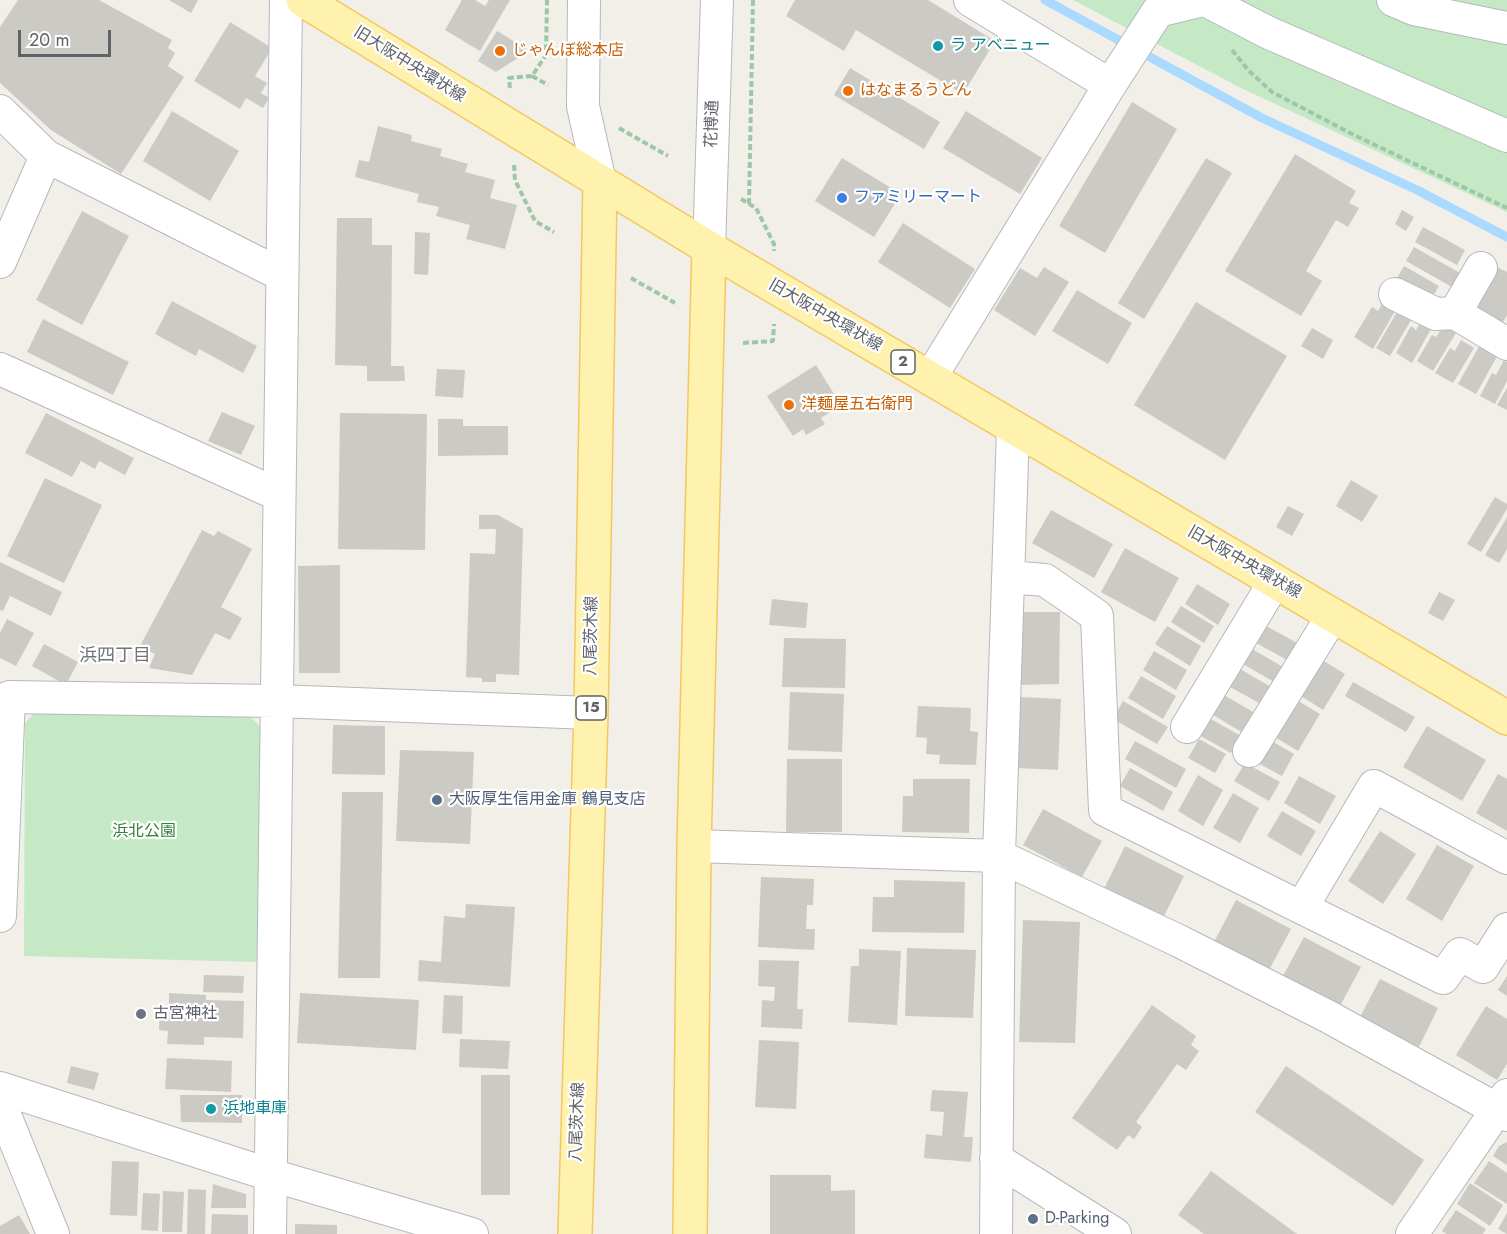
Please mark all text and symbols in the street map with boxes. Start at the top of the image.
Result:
scale bar [21,18,114,56]
street label: 旧大阪中央環状線 [350,23,468,107]
text: 20 m [29,27,69,53]
place label: ラ アベニュー [950,36,1051,56]
marker: ラ アベニュー [931,39,945,53]
place label: じゃんぼ総本店 [512,41,624,61]
marker: じゃんぼ総本店 [493,44,507,58]
place label: はなまるうどん [860,81,972,101]
marker: はなまるうどん [841,84,855,98]
street label: 花博通 [703,100,723,148]
place label: ファミリーマート [854,188,982,208]
marker: ファミリーマート [835,191,849,205]
street label: 旧大阪中央環状線 [765,276,885,356]
road number: 2 [891,350,915,374]
place label: 洋麺屋五右衛門 [801,395,913,415]
marker: 洋麺屋五右衛門 [782,398,796,412]
street label: 旧大阪中央環状線 [1184,523,1304,603]
street label: 八尾茨木線 [582,596,602,676]
district label: 浜四丁目 [79,646,151,668]
road number: 15 [576,696,606,720]
place label: 大阪厚生信用金庫 鶴見支店 [449,790,646,810]
marker: 大阪厚生信用金庫 鶴見支店 [430,793,444,807]
park label: 浜北公園 [112,822,176,842]
place label: 古宮神社 [153,1004,217,1024]
marker: 古宮神社 [134,1007,148,1021]
street label: 八尾茨木線 [567,1082,589,1162]
place label: 浜地車庫 [223,1099,287,1119]
marker: 浜地車庫 [204,1102,218,1116]
place label: D-Parking [1045,1209,1109,1229]
marker: D-Parking [1026,1212,1040,1226]

